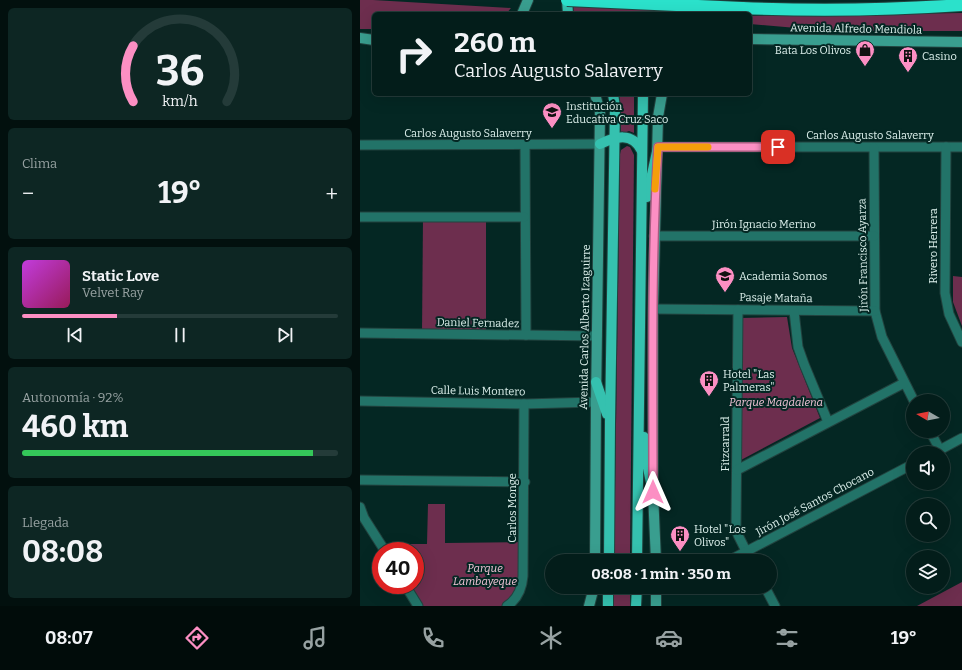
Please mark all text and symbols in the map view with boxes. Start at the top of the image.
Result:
street label: Avenida Alfredo Mendiola [790,21,922,37]
text: 260 m [454,26,536,59]
icon: right [388,28,440,80]
shop icon: Bata Los Olivos [854,39,876,67]
place label: Bata Los Olivos [775,44,851,57]
building icon: Casino [897,45,919,73]
text: 36 [156,46,204,96]
place label: Casino [922,50,957,63]
text: Carlos Augusto Salaverry [454,60,663,82]
text: km/h [162,92,198,109]
place label: Institución Educativa Cruz Saco [566,100,668,126]
school or university icon: Institución Educativa Cruz Saco [541,101,563,129]
street label: Carlos Augusto Salaverry [404,127,532,140]
street label: Carlos Augusto Salaverry [806,129,934,142]
pin [761,130,795,164]
icon: arrive [767,136,789,158]
text: Clima [22,156,57,171]
text: 19° [158,175,202,211]
text: − [22,180,34,207]
text: + [325,180,338,207]
street label: Jirón Francisco Ayarza [856,198,871,313]
street label: Rivero Herrera [927,208,940,284]
street label: Jirón Ignacio Merino [711,218,816,231]
street label: Avenida Carlos Alberto Izaguirre [577,244,593,410]
school or university icon: Academia Somos [714,265,736,293]
text: Static Love [82,267,159,285]
place label: Academia Somos [739,270,827,283]
text: Velvet Ray [82,285,144,300]
street label: Pasaje Mataña [739,291,813,305]
street label: Daniel Fernadez [437,316,519,330]
icon: previous [64,324,86,346]
icon: pause [169,324,191,346]
icon: next [274,324,296,346]
place label: Hotel "Las Palmeras" [723,368,775,394]
building icon: Hotel "Las Palmeras" [698,369,720,397]
street label: Calle Luis Montero [431,384,525,398]
text: Autonomía · 92% [22,390,123,405]
north arrow [906,394,950,438]
map controls [906,394,950,594]
park label: Parque Magdalena [729,396,823,409]
text: 460 km [22,409,129,445]
street label: Fitzcarrald [719,416,732,471]
button: sound [906,446,950,490]
street label: Jirón José Santos Chocano [753,465,876,539]
position arrow [632,471,674,513]
street label: Carlos Monge [506,473,519,543]
button: search [906,498,950,542]
text: Llegada [22,515,69,530]
place label: Hotel "Los Olivos" [694,523,746,549]
building icon: Hotel "Los Olivos" [669,524,691,552]
text: 08:08 [22,534,103,570]
speed limit sign: 40 [372,542,424,594]
button: layers [906,550,950,594]
park label: Parque Lambayeque [453,562,517,588]
text: 08:08 · 1 min · 350 m [591,565,731,583]
icon: directions [183,624,211,652]
icon: music [301,624,329,652]
icon: phone [419,624,447,652]
icon: climate [537,624,565,652]
icon: car [655,624,683,652]
icon: filters [773,624,801,652]
text: 08:07 [45,627,93,649]
text: 19° [891,627,917,649]

